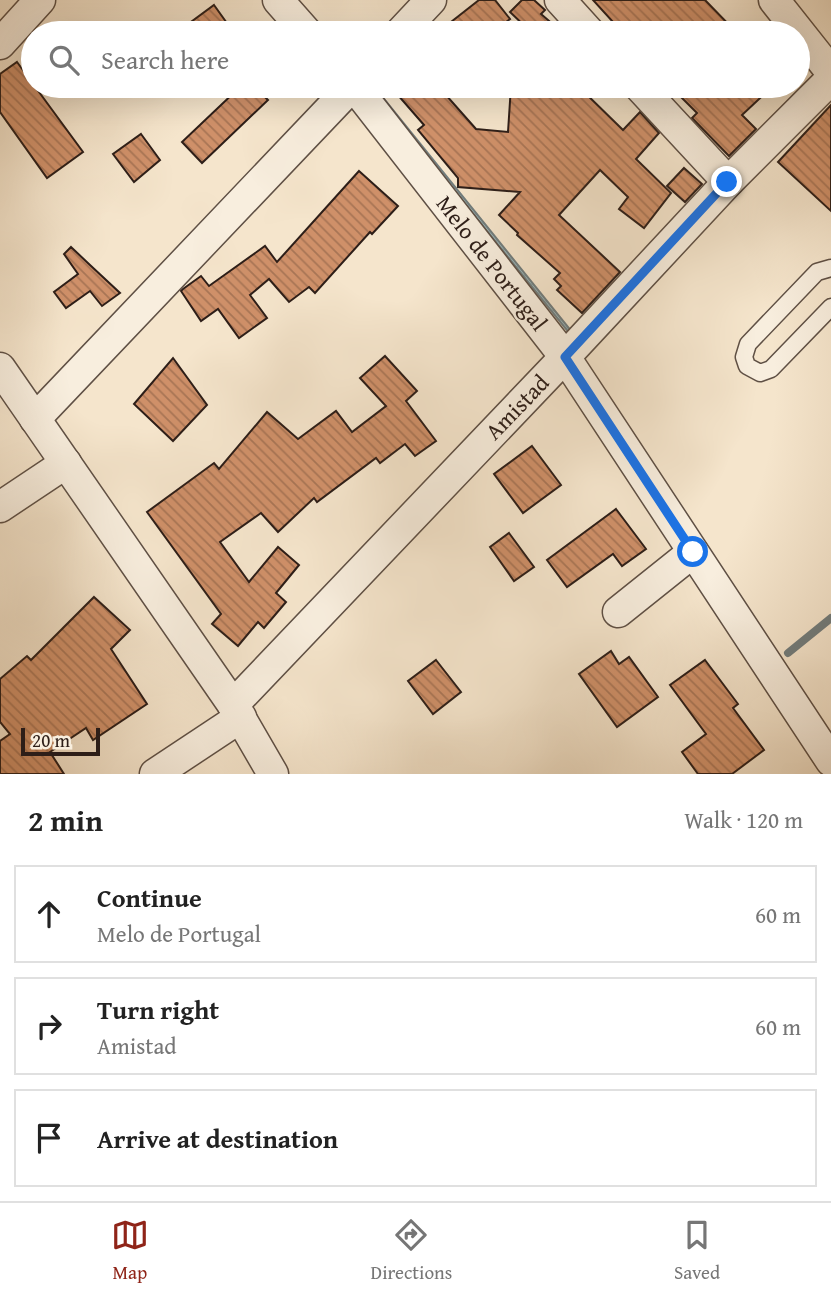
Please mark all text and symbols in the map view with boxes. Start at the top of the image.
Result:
search box [21,21,810,98]
text: Search here [101,40,229,79]
icon: search [45,41,83,79]
route end [711,166,742,197]
street label: Melo de Portugal [429,188,556,337]
street label: Amistad [477,366,557,447]
route start [677,536,708,567]
scale bar [21,725,100,757]
text: 20 m [32,726,70,754]
text: 2 min [28,798,103,842]
text: Walk · 120 m [684,803,803,836]
text: Continue [97,878,202,917]
icon: ahead [30,895,68,933]
text: 60 m [755,898,801,931]
text: Melo de Portugal [97,917,261,950]
text: Turn right [97,990,219,1029]
icon: right [30,1007,68,1045]
text: 60 m [755,1010,801,1043]
text: Amistad [97,1029,177,1062]
icon: arrive [30,1119,68,1157]
text: Arrive at destination [97,1119,338,1158]
tab: Map [111,1216,149,1286]
tab: Directions [371,1216,452,1286]
tab: Saved [674,1216,720,1286]

